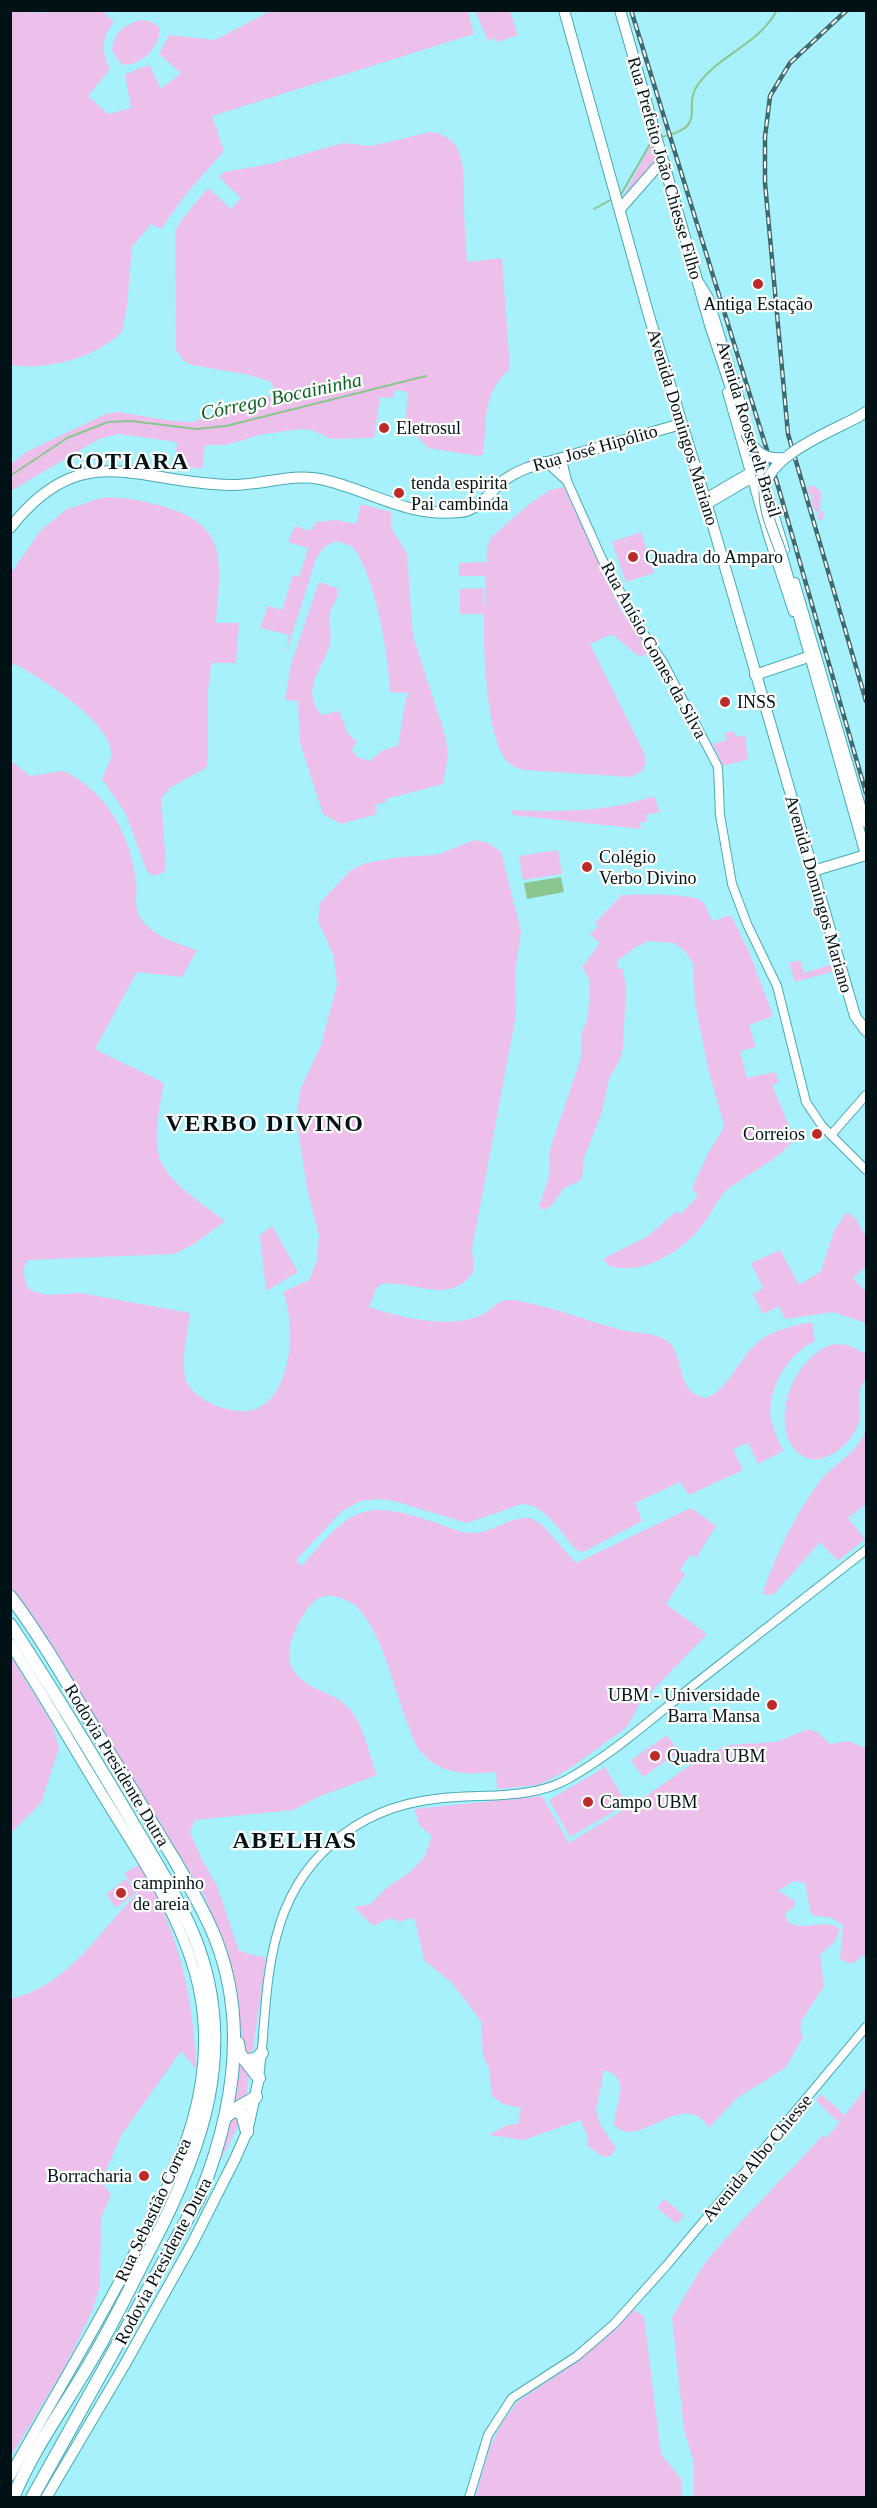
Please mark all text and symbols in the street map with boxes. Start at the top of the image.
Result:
street label: Rua Prefeito João Chiesse Filho [624,54,706,282]
marker: Antiga Estação [751,277,765,291]
place label: Antiga Estação [703,294,813,314]
street label: Avenida Domingos Mariano [644,326,722,528]
street label: Avenida Roosevelt Brasil [713,338,785,520]
water label: Córrego Bocaininha [198,368,364,425]
place label: Eletrosul [396,418,461,438]
marker: Eletrosul [377,421,391,435]
street label: Rua José Hipólito [530,421,660,475]
district label: COTIARA [66,448,190,474]
place label: tenda espirita Pai cambinda [411,473,508,514]
marker: tenda espirita Pai cambinda [392,486,406,500]
place label: Quadra do Amparo [645,547,783,567]
marker: Quadra do Amparo [626,550,640,564]
street label: Rua Anísio Gomes da Silva [597,558,711,742]
place label: INSS [737,692,776,712]
marker: INSS [718,695,732,709]
street label: Avenida Domingos Mariano [781,793,857,995]
place label: Colégio Verbo Divino [599,847,697,888]
marker: Colégio Verbo Divino [580,860,594,874]
district label: VERBO DIVINO [166,1110,364,1136]
place label: Correios [743,1124,805,1144]
marker: Correios [810,1127,824,1141]
street label: Rodovia Presidente Dutra [61,1680,173,1850]
place label: UBM - Universidade Barra Mansa [608,1685,760,1726]
marker: UBM - Universidade Barra Mansa [765,1698,779,1712]
place label: Quadra UBM [667,1746,765,1766]
marker: Quadra UBM [648,1749,662,1763]
place label: Campo UBM [600,1792,698,1812]
marker: Campo UBM [581,1795,595,1809]
district label: ABELHAS [232,1827,358,1853]
place label: campinho de areia [133,1873,204,1914]
marker: campinho de areia [114,1886,128,1900]
street label: Avenida Albo Chiesse [698,2090,816,2226]
street label: Rua Sebastião Correa [111,2135,195,2285]
place label: Borracharia [47,2166,132,2186]
marker: Borracharia [137,2169,151,2183]
street label: Rodovia Presidente Dutra [111,2174,215,2348]

